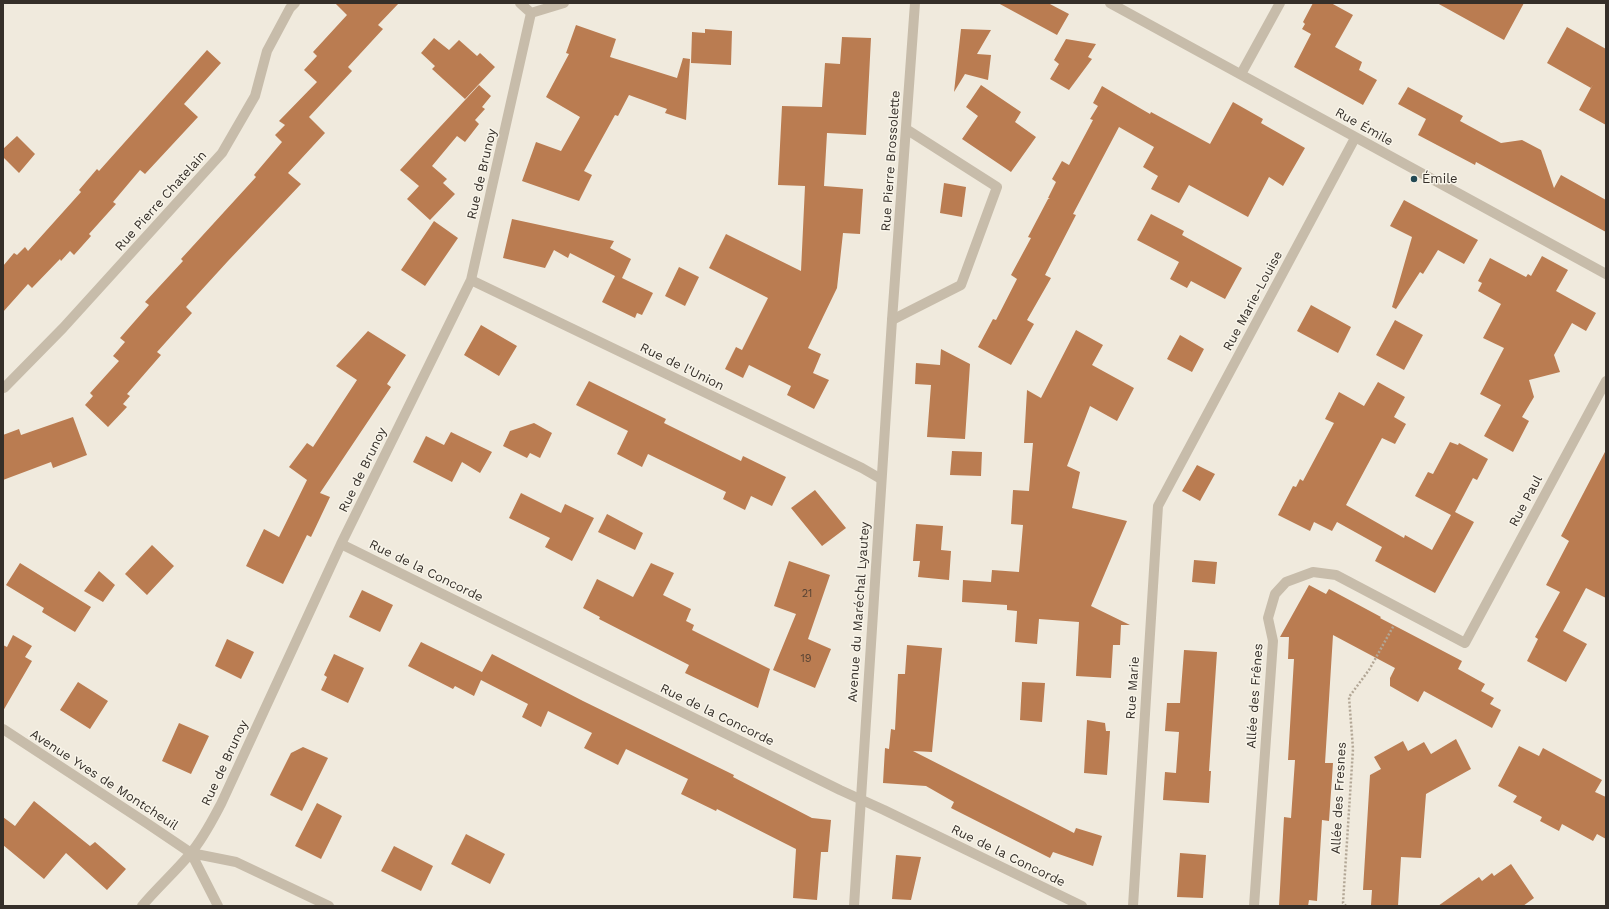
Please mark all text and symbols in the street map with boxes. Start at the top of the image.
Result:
street label: Rue Pierre Brossolette [878,90,904,232]
street label: Rue Émile [1332,105,1396,149]
street label: Rue de Brunoy [464,127,500,221]
street label: Rue Pierre Chatelain [112,148,210,254]
place label: Émile [1422,171,1458,187]
marker: Émile [1409,174,1419,184]
street label: Rue Marie-Louise [1220,248,1286,354]
street label: Rue de l'Union [637,340,727,394]
street label: Rue de Brunoy [336,425,390,515]
street label: Rue Paul [1506,473,1546,529]
street label: Avenue du Maréchal Lyautey [845,521,873,703]
street label: Rue de la Concorde [366,537,486,605]
house number: 21 [802,587,812,601]
street label: Allée des Frênes [1244,643,1266,749]
house number: 19 [800,652,812,666]
street label: Rue Marie [1123,656,1143,720]
street label: Rue de la Concorde [657,681,777,749]
street label: Rue de Brunoy [198,718,252,808]
street label: Avenue Yves de Montcheuil [27,726,181,834]
street label: Allée des Fresnes [1328,742,1350,854]
street label: Rue de la Concorde [948,822,1068,890]

